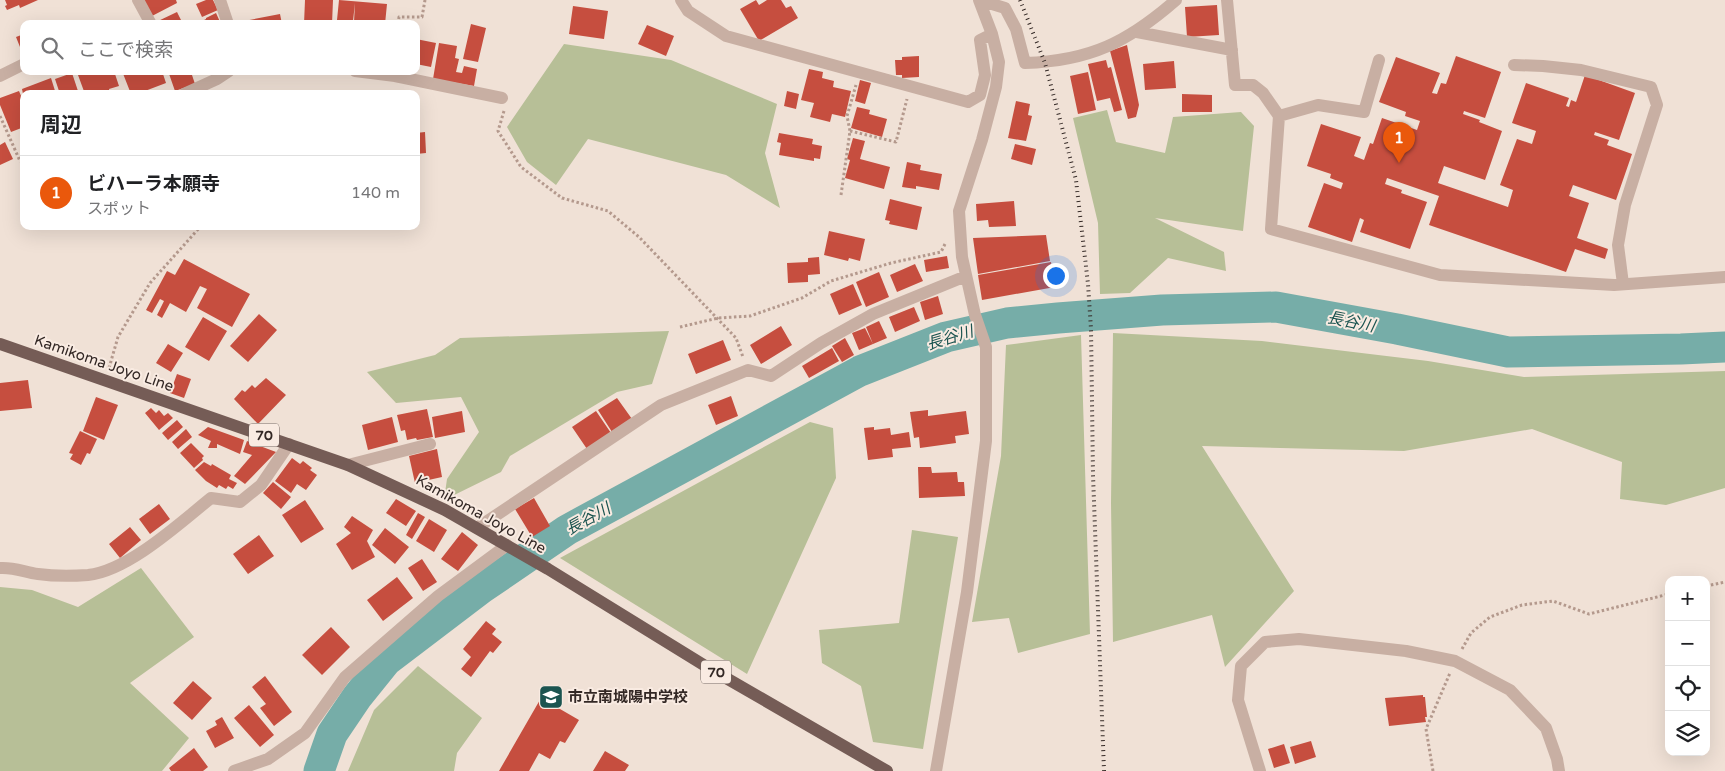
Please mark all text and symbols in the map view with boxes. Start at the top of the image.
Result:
search box [20,20,420,75]
icon: search [38,34,66,62]
text: ここで検索 [78,39,173,61]
text: 周辺 [40,113,82,138]
pin: 1 [1383,122,1415,163]
text: ビハーラ本願寺 [87,173,220,195]
text: 1 [51,183,61,203]
text: 140 m [351,183,400,203]
text: スポット [87,199,151,219]
your location [1043,263,1069,289]
water label: 長谷川 [1326,308,1378,337]
water label: 長谷川 [924,321,978,355]
street label: Kamikoma Joyo Line [32,331,176,395]
road number: 70 [249,424,279,446]
street label: Kamikoma Joyo Line [413,471,549,557]
water label: 長谷川 [562,498,616,539]
map controls [1665,576,1710,756]
button: + [1665,576,1710,621]
button: − [1665,621,1710,666]
road number: 70 [701,660,731,684]
button: locate [1665,666,1710,711]
school or university icon: 市立南城陽中学校 [538,684,564,710]
place label: 市立南城陽中学校 [568,688,688,706]
button: layers [1665,711,1710,756]

